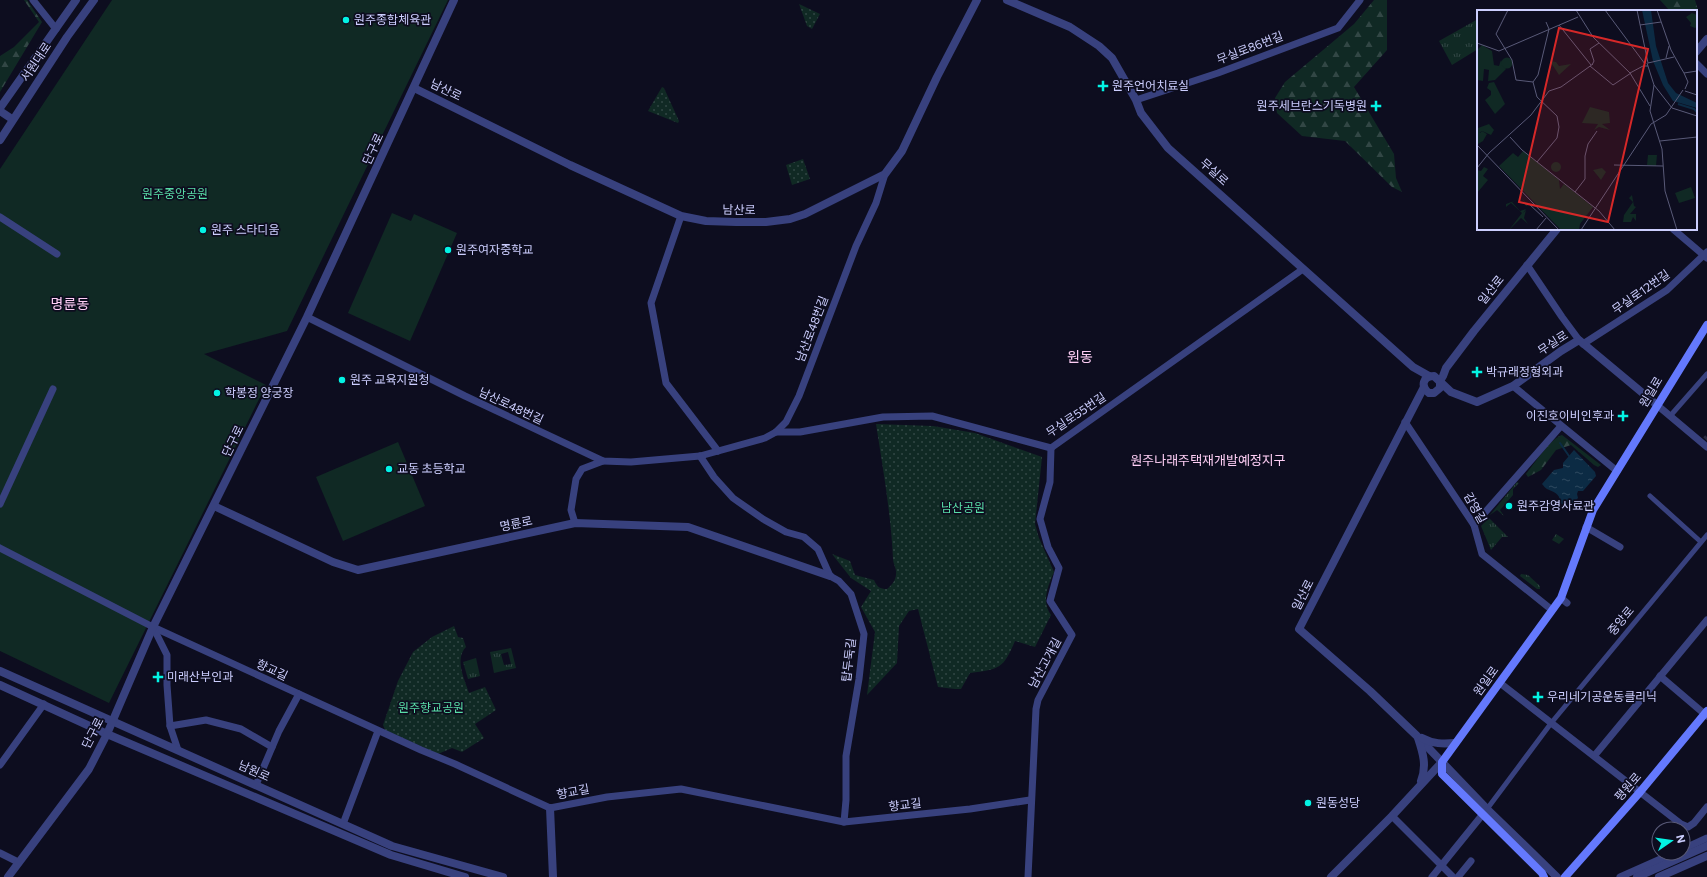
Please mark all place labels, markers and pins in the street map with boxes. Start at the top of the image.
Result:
place label: 원주종합체육관 [354,12,431,26]
marker: 원주종합체육관 [341,15,351,25]
place label: 원주언어치료실 [1112,78,1189,92]
marker: 원주언어치료실 [1097,80,1109,92]
place label: 원주세브란스기독병원 [1257,98,1367,112]
marker: 원주세브란스기독병원 [1370,100,1382,112]
place label: 원주 스타디움 [211,222,280,236]
marker: 원주 스타디움 [198,225,208,235]
place label: 원주여자중학교 [456,242,533,256]
marker: 원주여자중학교 [443,245,453,255]
place label: 박규래정형외과 [1486,364,1563,378]
marker: 박규래정형외과 [1471,366,1483,378]
place label: 원주 교육지원청 [350,372,430,386]
marker: 원주 교육지원청 [337,375,347,385]
place label: 학봉정 양궁장 [225,385,294,399]
marker: 학봉정 양궁장 [212,388,222,398]
place label: 이진호이비인후과 [1526,408,1614,422]
marker: 이진호이비인후과 [1617,410,1629,422]
place label: 교동 초등학교 [397,461,466,475]
marker: 교동 초등학교 [384,464,394,474]
place label: 원주감영사료관 [1517,498,1594,512]
marker: 원주감영사료관 [1504,501,1514,511]
place label: 미래산부인과 [167,669,233,683]
marker: 미래산부인과 [152,671,164,683]
place label: 우리네기공운동클리닉 [1547,689,1657,703]
marker: 우리네기공운동클리닉 [1532,691,1544,703]
place label: 원동성당 [1316,795,1360,809]
marker: 원동성당 [1303,798,1313,808]

